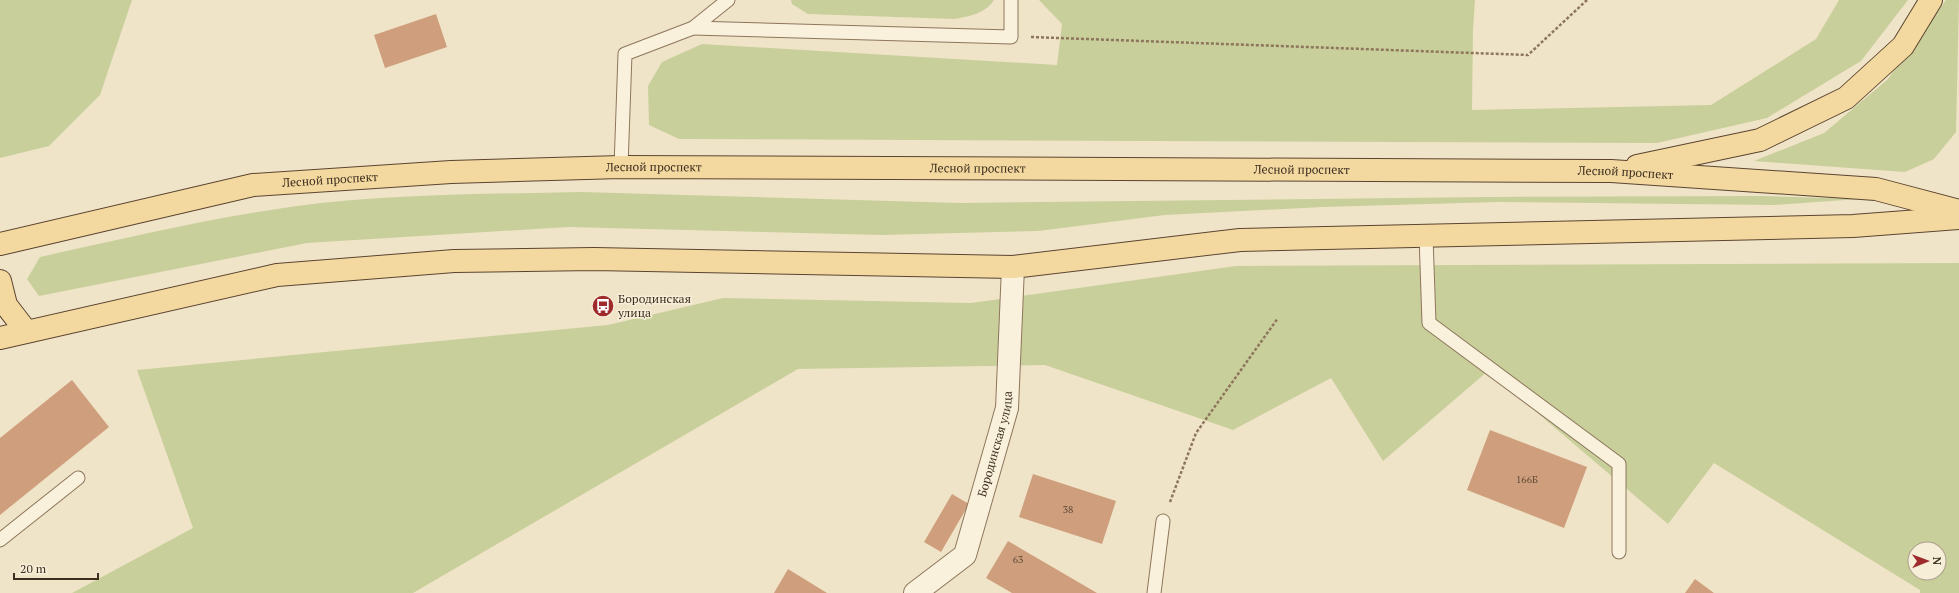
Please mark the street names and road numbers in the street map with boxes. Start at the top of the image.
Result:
street label: Лесной проспект [605,159,702,174]
street label: Лесной проспект [929,160,1026,176]
street label: Лесной проспект [1253,162,1350,177]
street label: Лесной проспект [1577,163,1674,182]
street label: Лесной проспект [281,169,378,190]
street label: Бородинская улица [974,391,1015,499]

